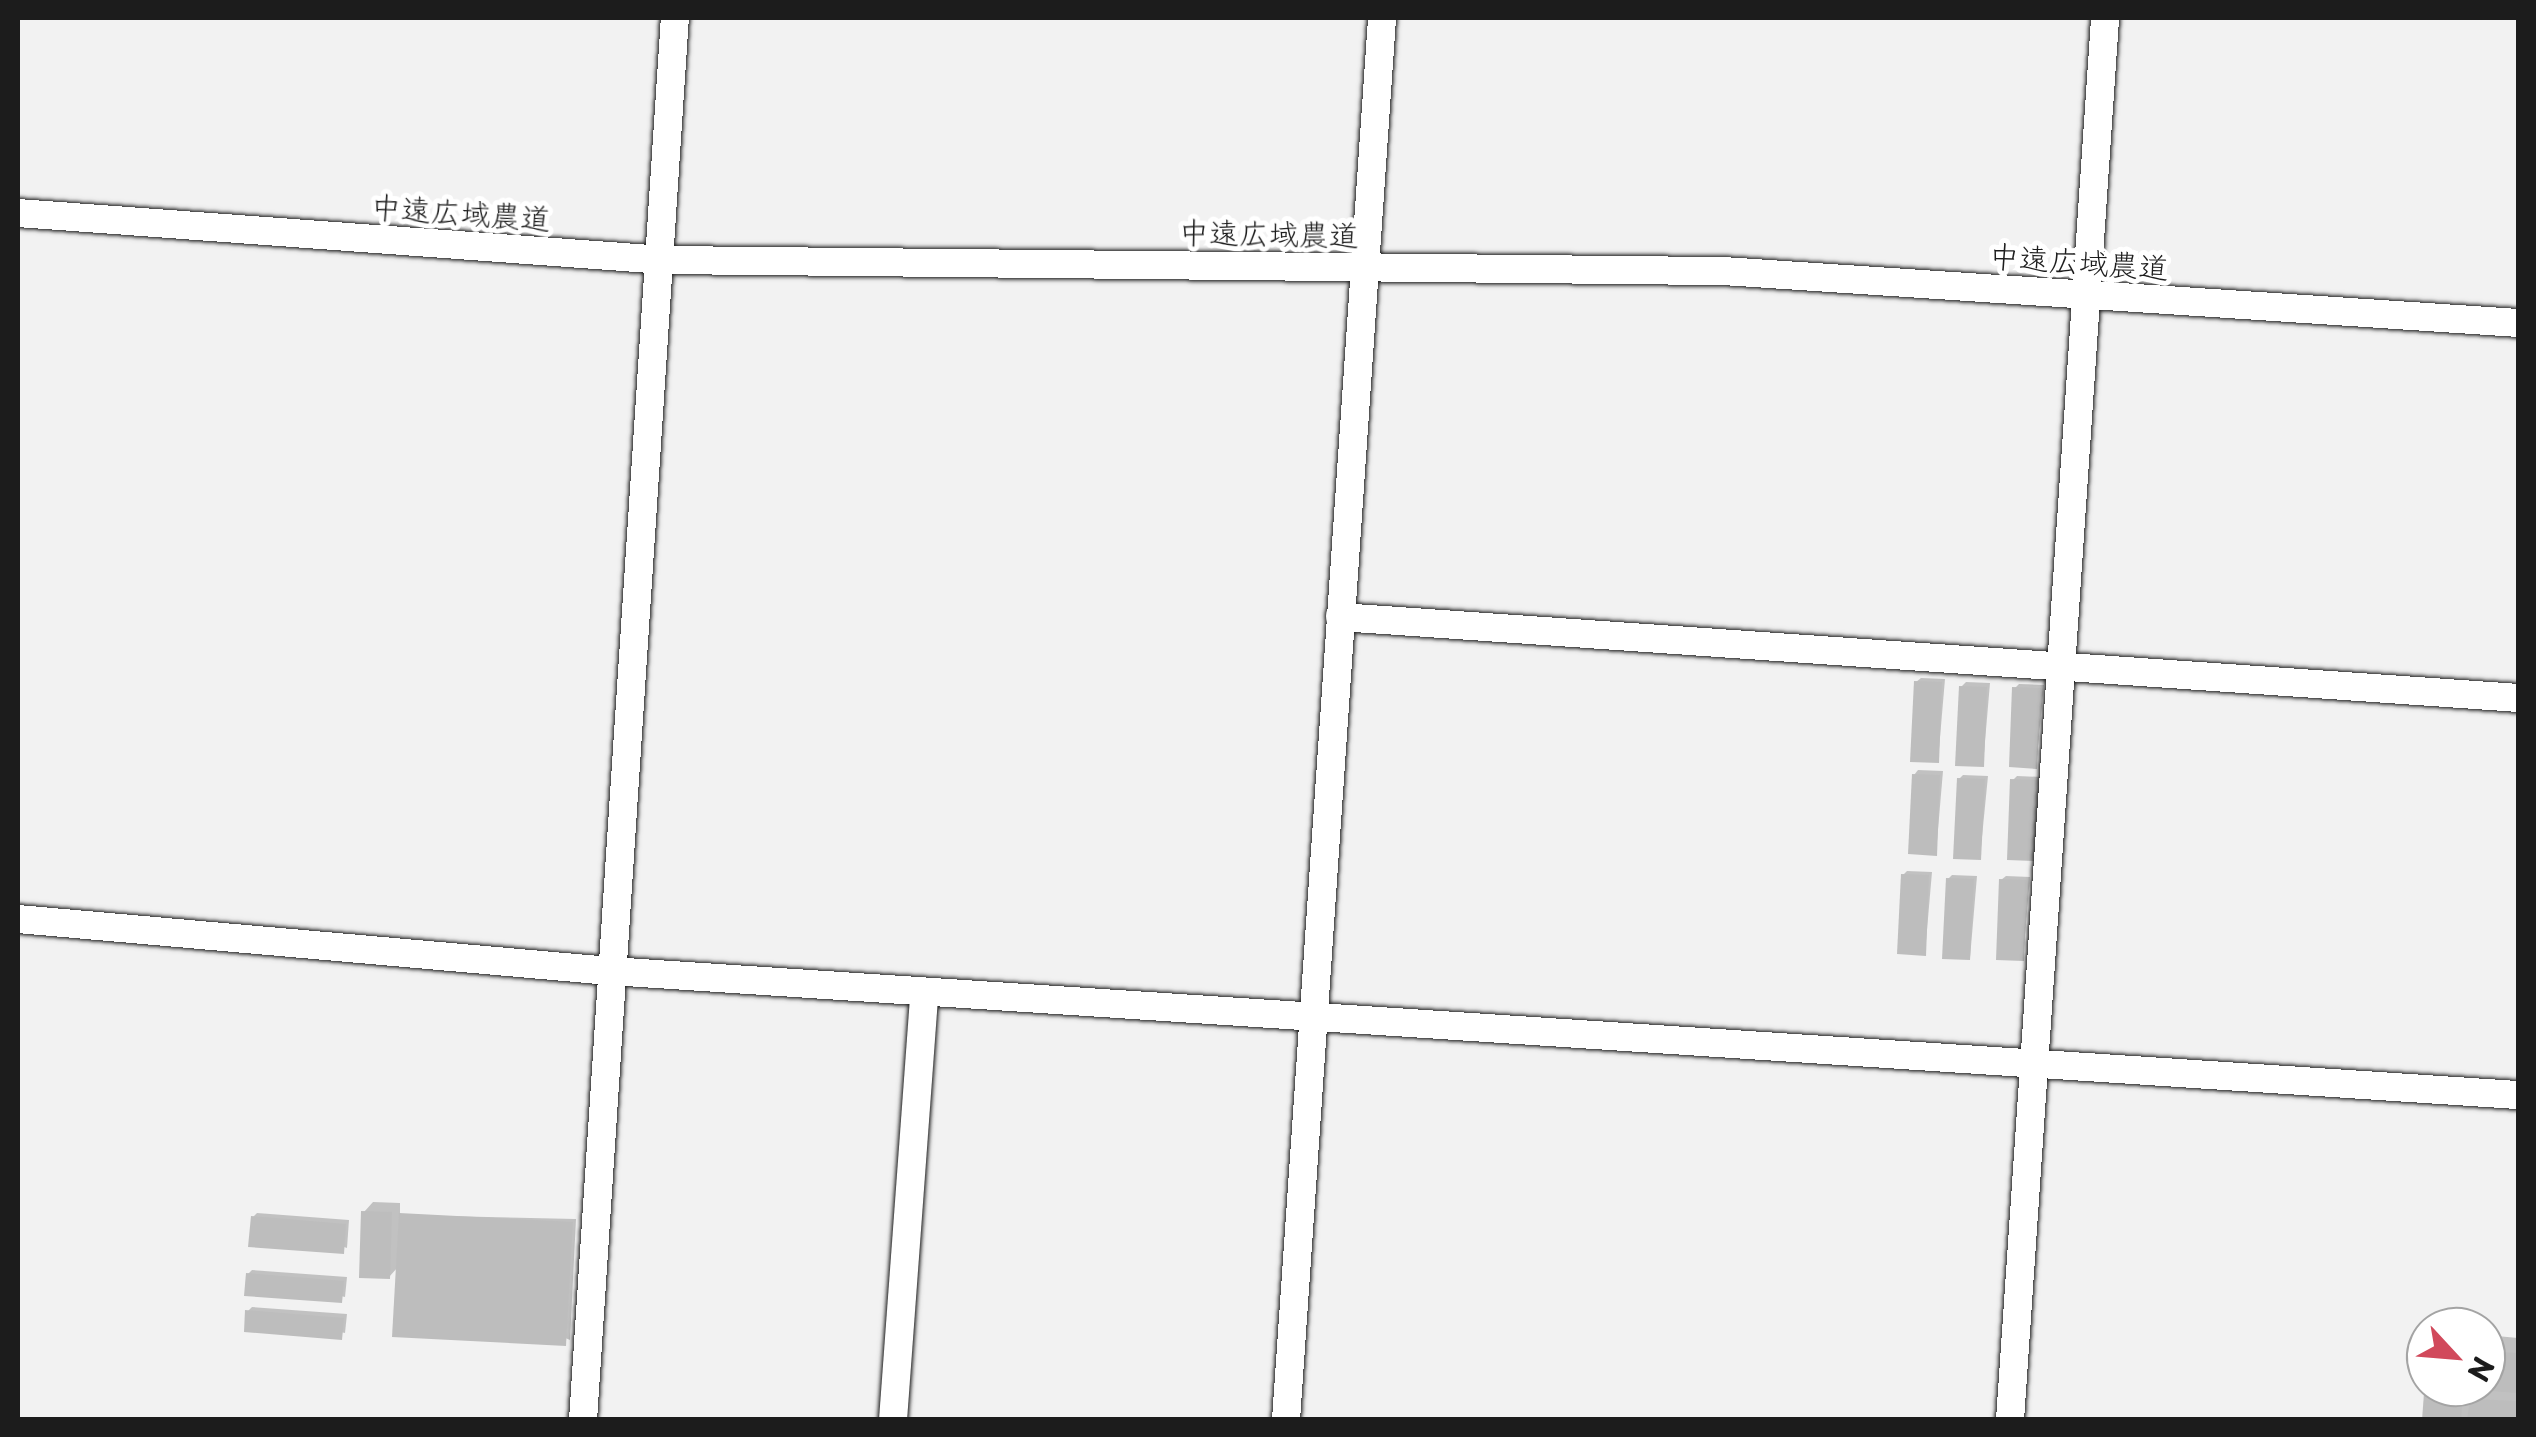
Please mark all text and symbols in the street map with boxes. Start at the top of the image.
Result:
street label: 中遠広域農道 [370,188,552,236]
street label: 中遠広域農道 [1179,213,1359,253]
street label: 中遠広域農道 [1988,237,2170,285]
north arrow [2406,1307,2506,1407]
text: N [2457,1350,2506,1389]

